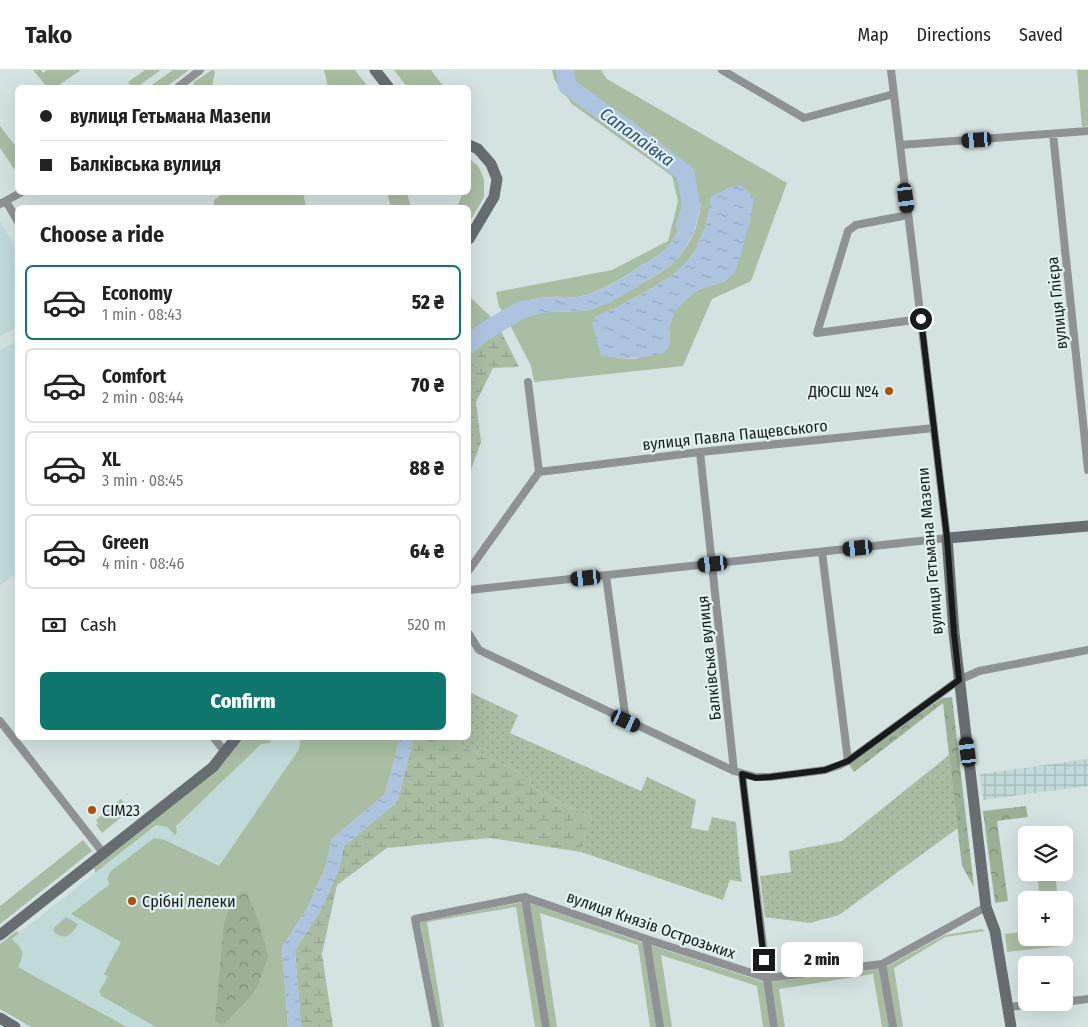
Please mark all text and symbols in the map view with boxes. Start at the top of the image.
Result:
text: Tako [25,21,72,49]
text: Map [857,24,889,46]
text: Directions [917,24,991,46]
text: Saved [1019,24,1063,46]
water label: Сапалаївка [595,103,679,171]
text: вулиця Гетьмана Мазепи [70,105,271,128]
car [961,131,992,149]
text: Балківська вулиця [70,153,221,176]
car [896,182,915,214]
text: Choose a ride [40,221,164,248]
street label: вулиця Глієра [1043,256,1071,350]
icon: car [42,280,87,325]
text: Economy [102,282,172,305]
text: 52 ₴ [412,291,444,314]
text: 1 min · 08:43 [102,305,182,324]
route start [910,308,932,330]
icon: car [42,363,87,408]
text: Comfort [102,365,166,388]
text: 70 ₴ [411,374,444,397]
place label: ДЮСШ №4 [807,382,879,401]
marker: ДЮСШ №4 [883,385,895,397]
text: 2 min · 08:44 [102,388,184,407]
street label: вулиця Павла Пащевського [642,416,828,454]
icon: car [42,446,87,491]
text: XL [102,448,121,471]
text: 88 ₴ [409,457,444,480]
street label: вулиця Гетьмана Мазепи [913,467,947,635]
text: 3 min · 08:45 [102,471,183,490]
icon: car [42,529,87,574]
text: Green [102,531,149,554]
car [842,539,873,557]
text: 64 ₴ [410,540,444,563]
text: 4 min · 08:46 [102,554,185,573]
car [697,555,728,573]
car [570,569,601,587]
street label: Балківська вулиця [693,595,725,721]
icon: cash [40,611,68,639]
text: Cash [80,613,117,636]
text: 520 m [407,615,446,634]
button: Confirm [40,672,446,730]
car [609,708,642,734]
car [958,736,977,768]
place label: СІМ23 [102,801,140,820]
marker: СІМ23 [86,804,98,816]
map controls [1018,826,1073,1011]
button: layers [1018,826,1073,881]
street label: вулиця Князів Острозьких [564,887,738,963]
button: + [1018,891,1073,946]
place label: Срібні лелеки [142,892,236,911]
marker: Срібні лелеки [126,895,138,907]
callout: 2 min [782,942,864,978]
route end [753,949,775,971]
text: 2 min [804,950,840,969]
button: − [1018,956,1073,1011]

